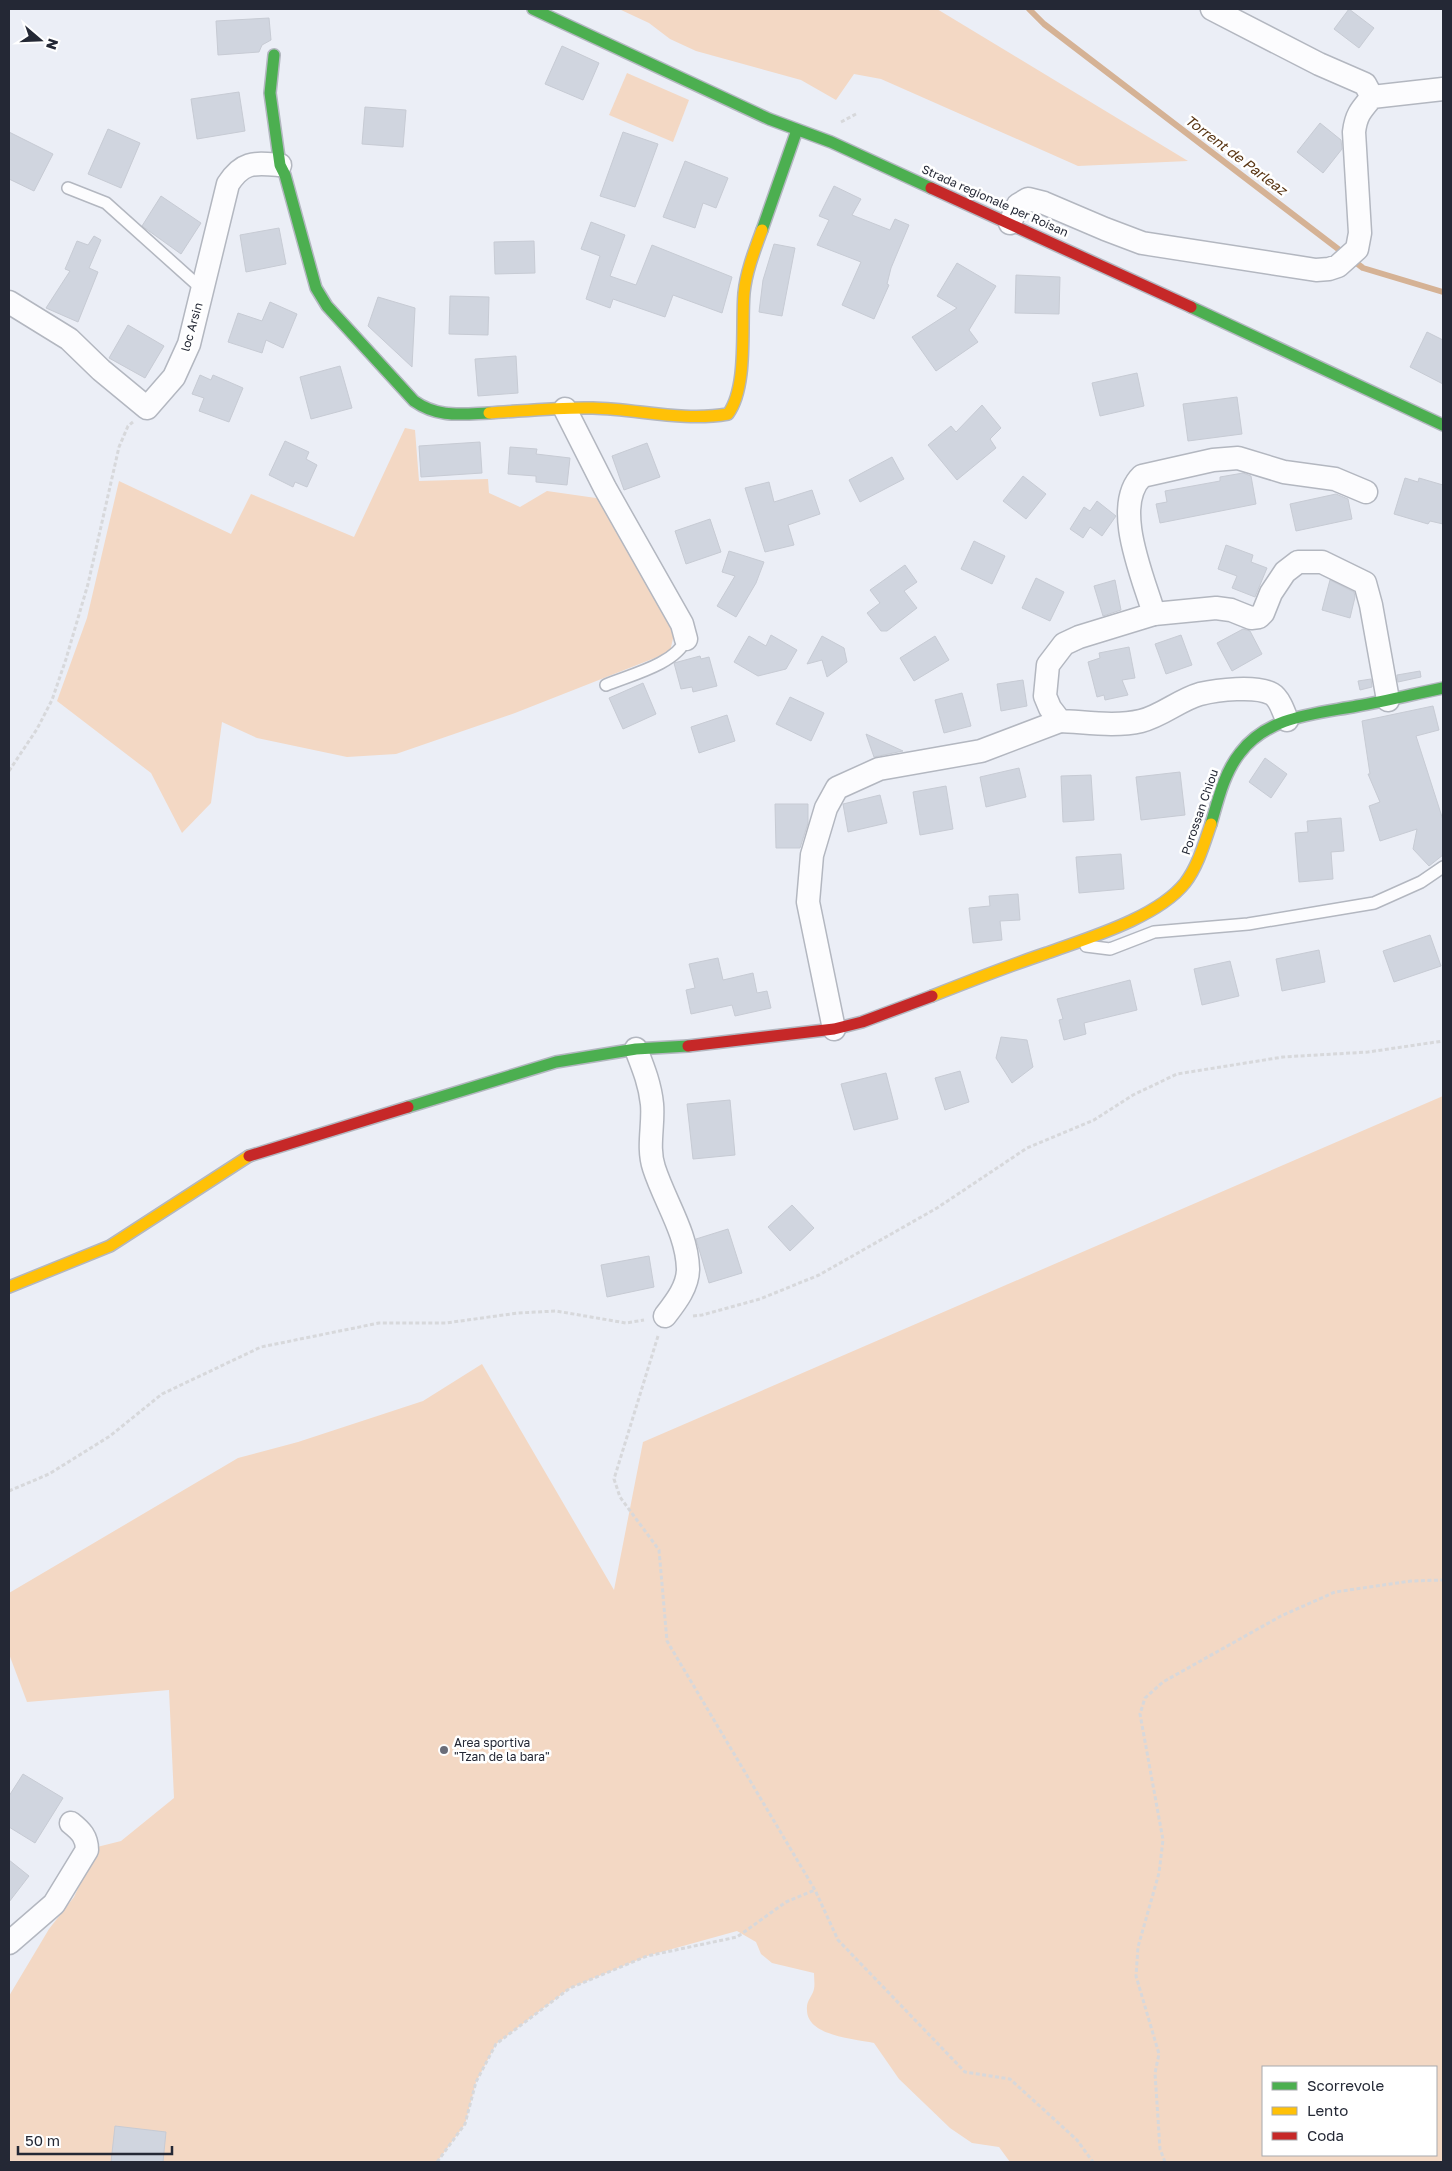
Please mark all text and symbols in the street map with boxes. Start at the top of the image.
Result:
north arrow [15,15,65,65]
text: N [43,37,63,52]
water label: Torrent de Parleaz [1182,111,1292,199]
street label: Strada regionale per Roisan [920,161,1071,240]
street label: loc Arsin [177,301,206,353]
street label: Porossan Chiou [1178,767,1221,857]
place label: Area sportiva "Tzan de la bara" [454,1735,550,1764]
marker: Area sportiva "Tzan de la bara" [438,1744,450,1756]
legend [1262,2066,1437,2156]
text: Scorrevole [1307,2076,1384,2094]
text: Lento [1307,2101,1348,2119]
scale bar [18,2124,171,2156]
text: Coda [1307,2126,1344,2144]
text: 50 m [25,2131,60,2149]

